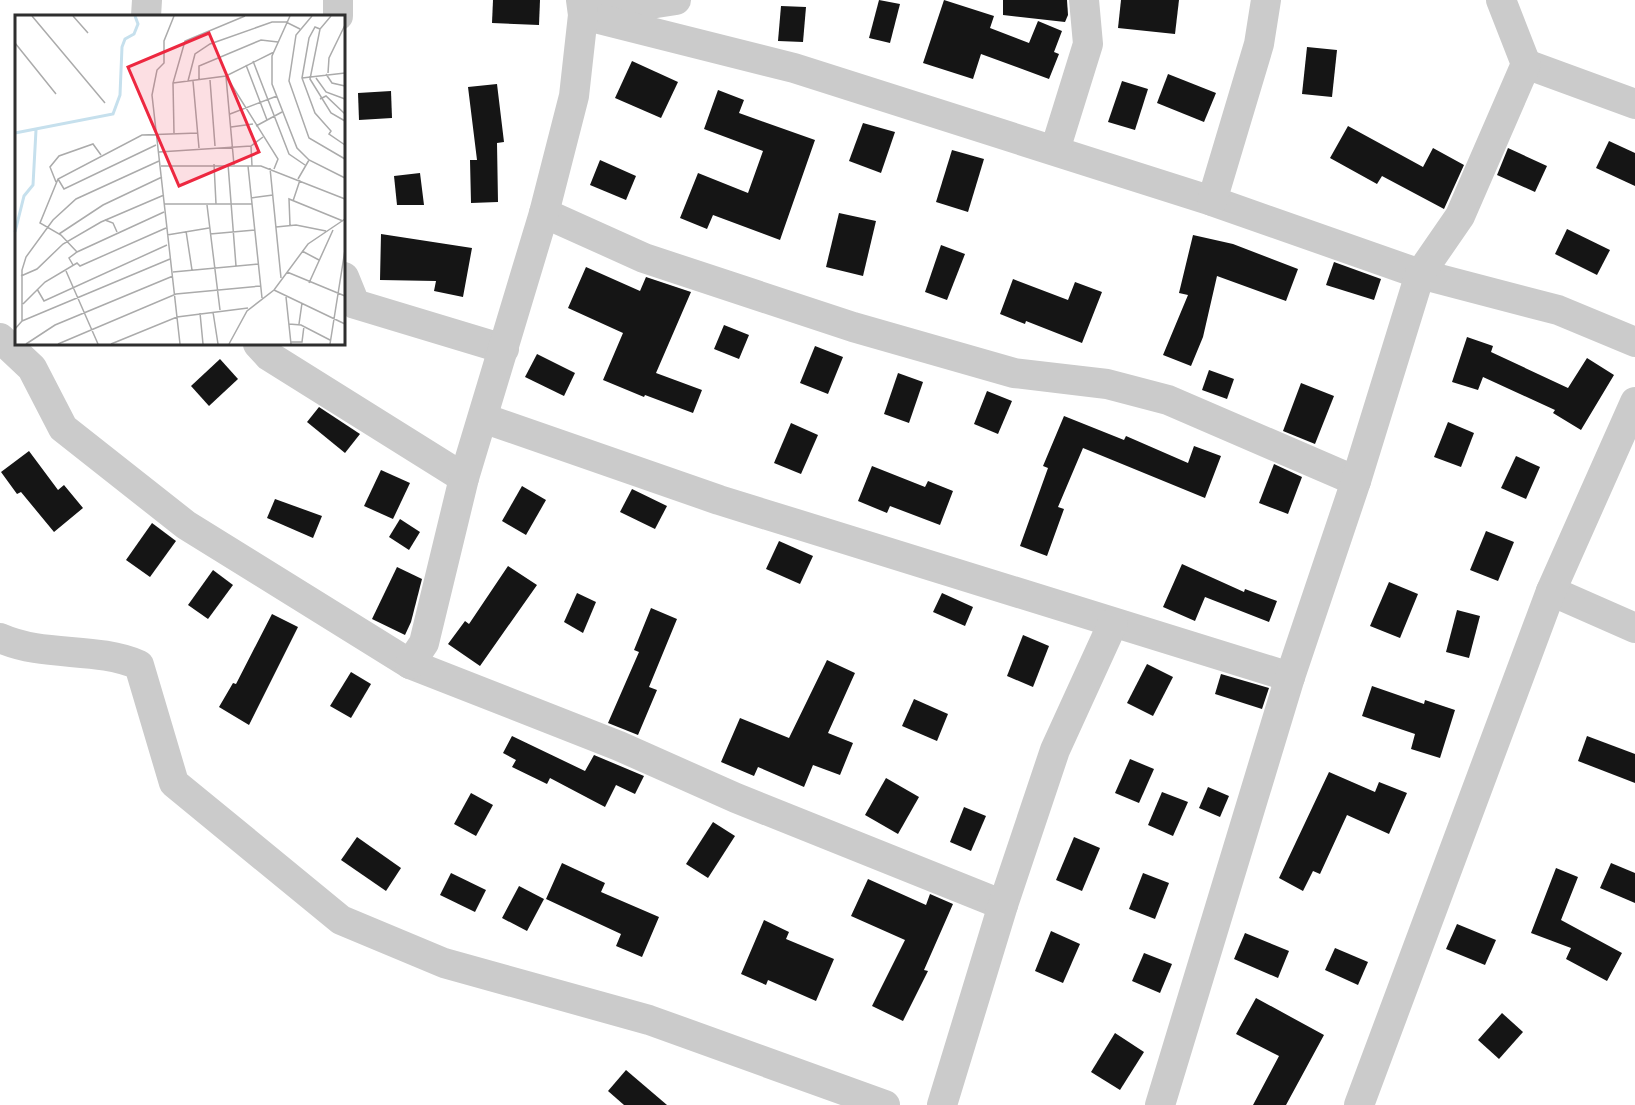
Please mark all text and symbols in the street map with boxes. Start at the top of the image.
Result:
inset map [15,15,345,345]

